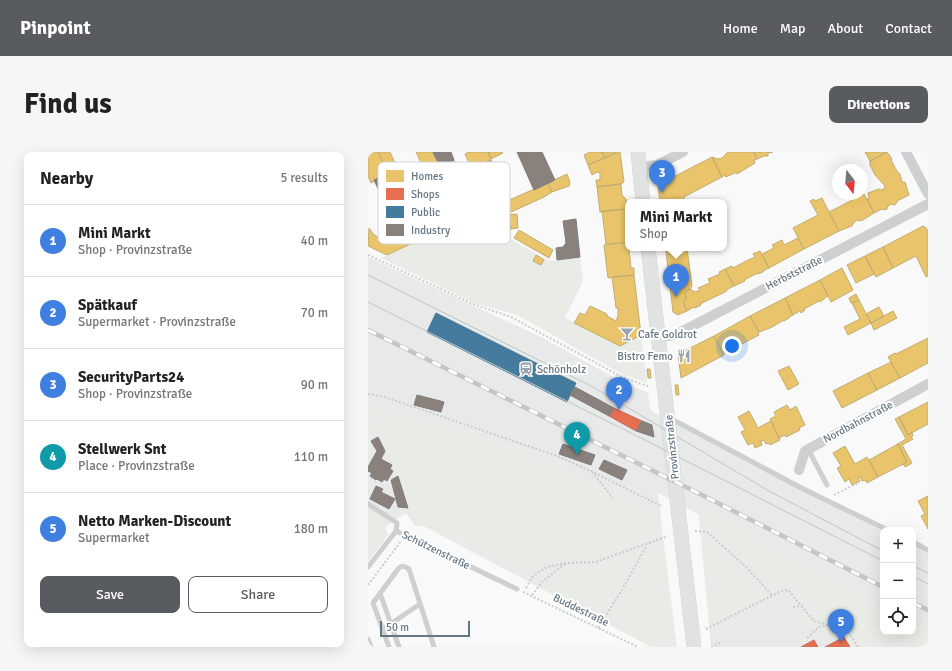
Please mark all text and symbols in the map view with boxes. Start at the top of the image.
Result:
text: Pinpoint [20,16,91,40]
text: Home [723,20,758,37]
text: Map [780,20,805,37]
text: About [827,20,863,37]
text: Contact [885,20,932,37]
button: Directions [829,86,928,123]
text: Find us [24,87,112,121]
pin: 3 [649,160,675,193]
legend [378,162,510,244]
north arrow [832,164,868,200]
text: Nearby [40,168,93,189]
text: 5 results [280,170,328,186]
text: Homes [411,170,443,183]
text: Shops [411,188,440,201]
popup [625,199,727,251]
text: Public [411,206,440,219]
text: Mini Markt [640,208,712,226]
text: Mini Markt [78,224,151,242]
text: Industry [411,224,451,237]
text: Shop [640,226,668,242]
text: 1 [49,233,57,249]
text: 40 m [301,233,328,249]
text: Shop · Provinzstraße [78,242,192,258]
street label: Herbststraße [763,253,825,293]
pin: 1 [663,264,689,297]
text: Spätkauf [78,296,137,314]
text: 2 [49,305,57,321]
text: 70 m [301,305,328,321]
text: Supermarket · Provinzstraße [78,314,236,330]
bar icon: Cafe Goldrot [619,326,635,342]
place label: Cafe Goldrot [638,328,697,341]
your location [722,336,742,356]
restaurant icon: Bistro Femo [676,348,692,364]
place label: Bistro Femo [617,350,673,363]
station icon: Schönholz [518,361,534,377]
place label: Schönholz [537,363,586,376]
text: SecurityParts24 [78,368,184,386]
text: 3 [49,377,57,393]
text: 90 m [301,377,328,393]
pin: 2 [606,377,632,410]
text: Shop · Provinzstraße [78,386,192,402]
street label: Nordbahnstraße [821,398,895,446]
street label: Provinzstraße [662,414,682,480]
pin: 4 [564,422,590,455]
text: Stellwerk Snt [78,440,166,458]
text: 4 [49,449,57,465]
text: 110 m [294,449,328,465]
text: Place · Provinzstraße [78,458,195,474]
text: Netto Marken-Discount [78,512,231,530]
text: 5 [49,521,57,537]
text: 180 m [294,521,328,537]
map controls [880,527,916,635]
button: + [880,527,916,563]
street label: Schützenstraße [400,528,472,572]
text: Supermarket [78,530,150,546]
button: − [880,563,916,599]
button: Save [40,576,180,613]
button: Share [188,576,328,613]
street label: Buddestraße [551,591,611,629]
button: locate [880,599,916,635]
pin: 5 [828,609,854,642]
scale bar [380,619,470,638]
text: 50 m [386,621,409,634]

